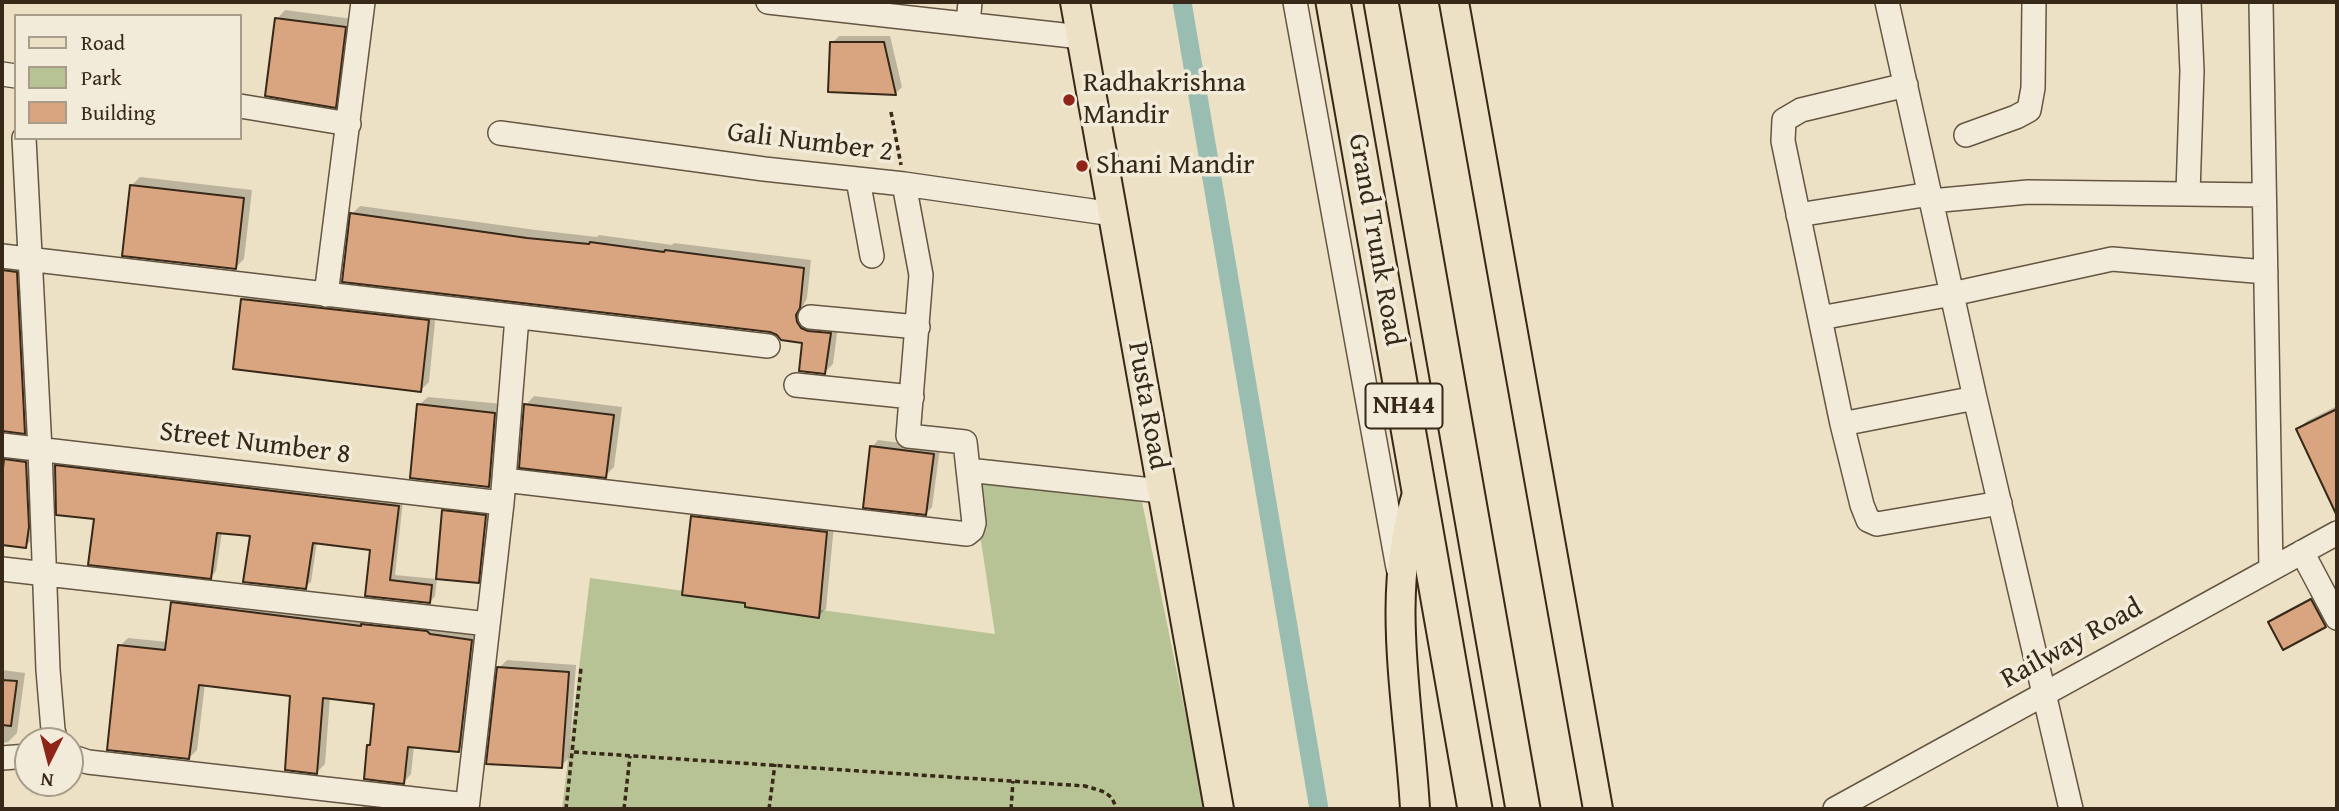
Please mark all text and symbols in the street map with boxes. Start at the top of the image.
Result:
legend [14,14,242,140]
text: Road [81,27,125,58]
text: Park [81,62,122,93]
place label: Radhakrishna Mandir [1083,67,1246,133]
marker: Radhakrishna Mandir [1061,92,1077,108]
text: Building [81,97,155,128]
street label: Gali Number 2 [725,116,895,170]
street label: Grand Trunk Road [1340,131,1410,349]
place label: Shani Mandir [1096,149,1255,183]
marker: Shani Mandir [1074,158,1090,174]
street label: Pusta Road [1119,339,1175,473]
road number: NH44 [1366,384,1442,428]
street label: Street Number 8 [158,416,352,472]
street label: Railway Road [1995,591,2149,697]
north arrow [14,727,84,797]
text: N [39,766,55,795]

